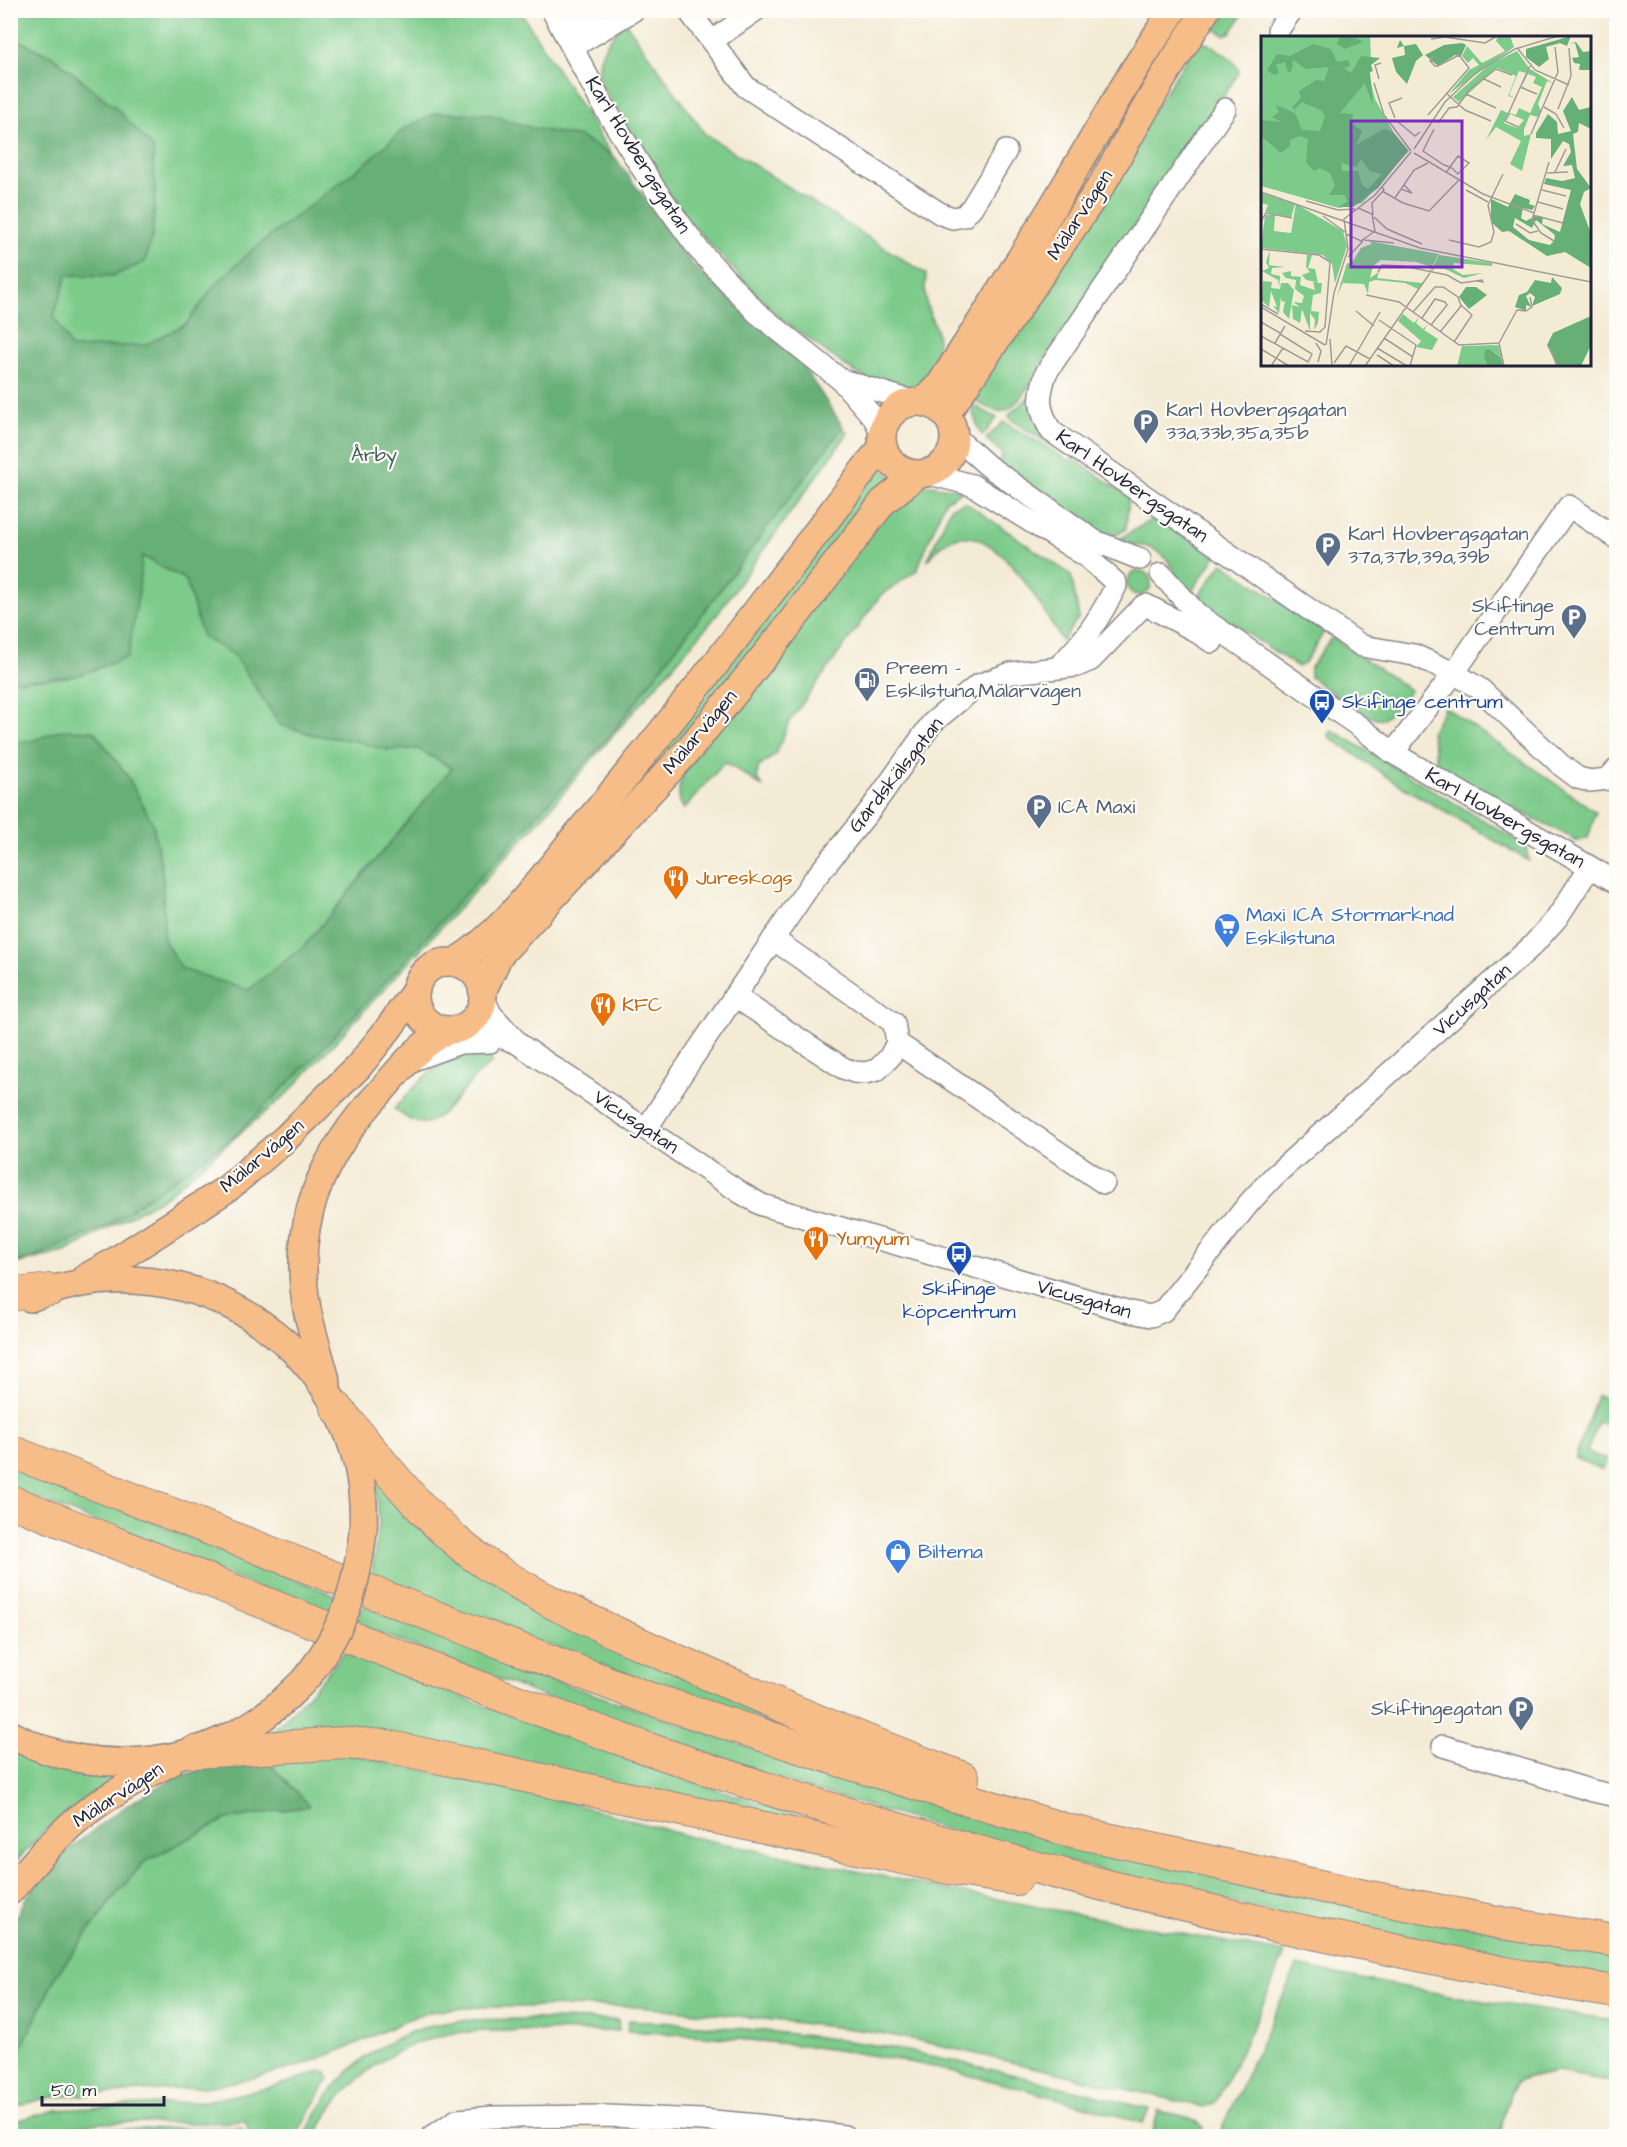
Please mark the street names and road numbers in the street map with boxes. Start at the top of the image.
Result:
street label: Karl Hovbergsgatan [577,71,698,239]
street label: Mälarvägen [1040,164,1121,266]
street label: Karl Hovbergsgatan [1050,423,1214,550]
street label: Mälarvägen [656,684,745,781]
street label: Gårdskälsgatan [842,711,951,839]
street label: Karl Hovbergsgatan [1419,761,1590,876]
street label: Vicusgatan [1427,957,1518,1044]
street label: Vicusgatan [587,1083,684,1162]
street label: Mälarvägen [214,1112,311,1201]
street label: Vicusgatan [1033,1272,1135,1327]
street label: Mälarvägen [67,1755,169,1836]

